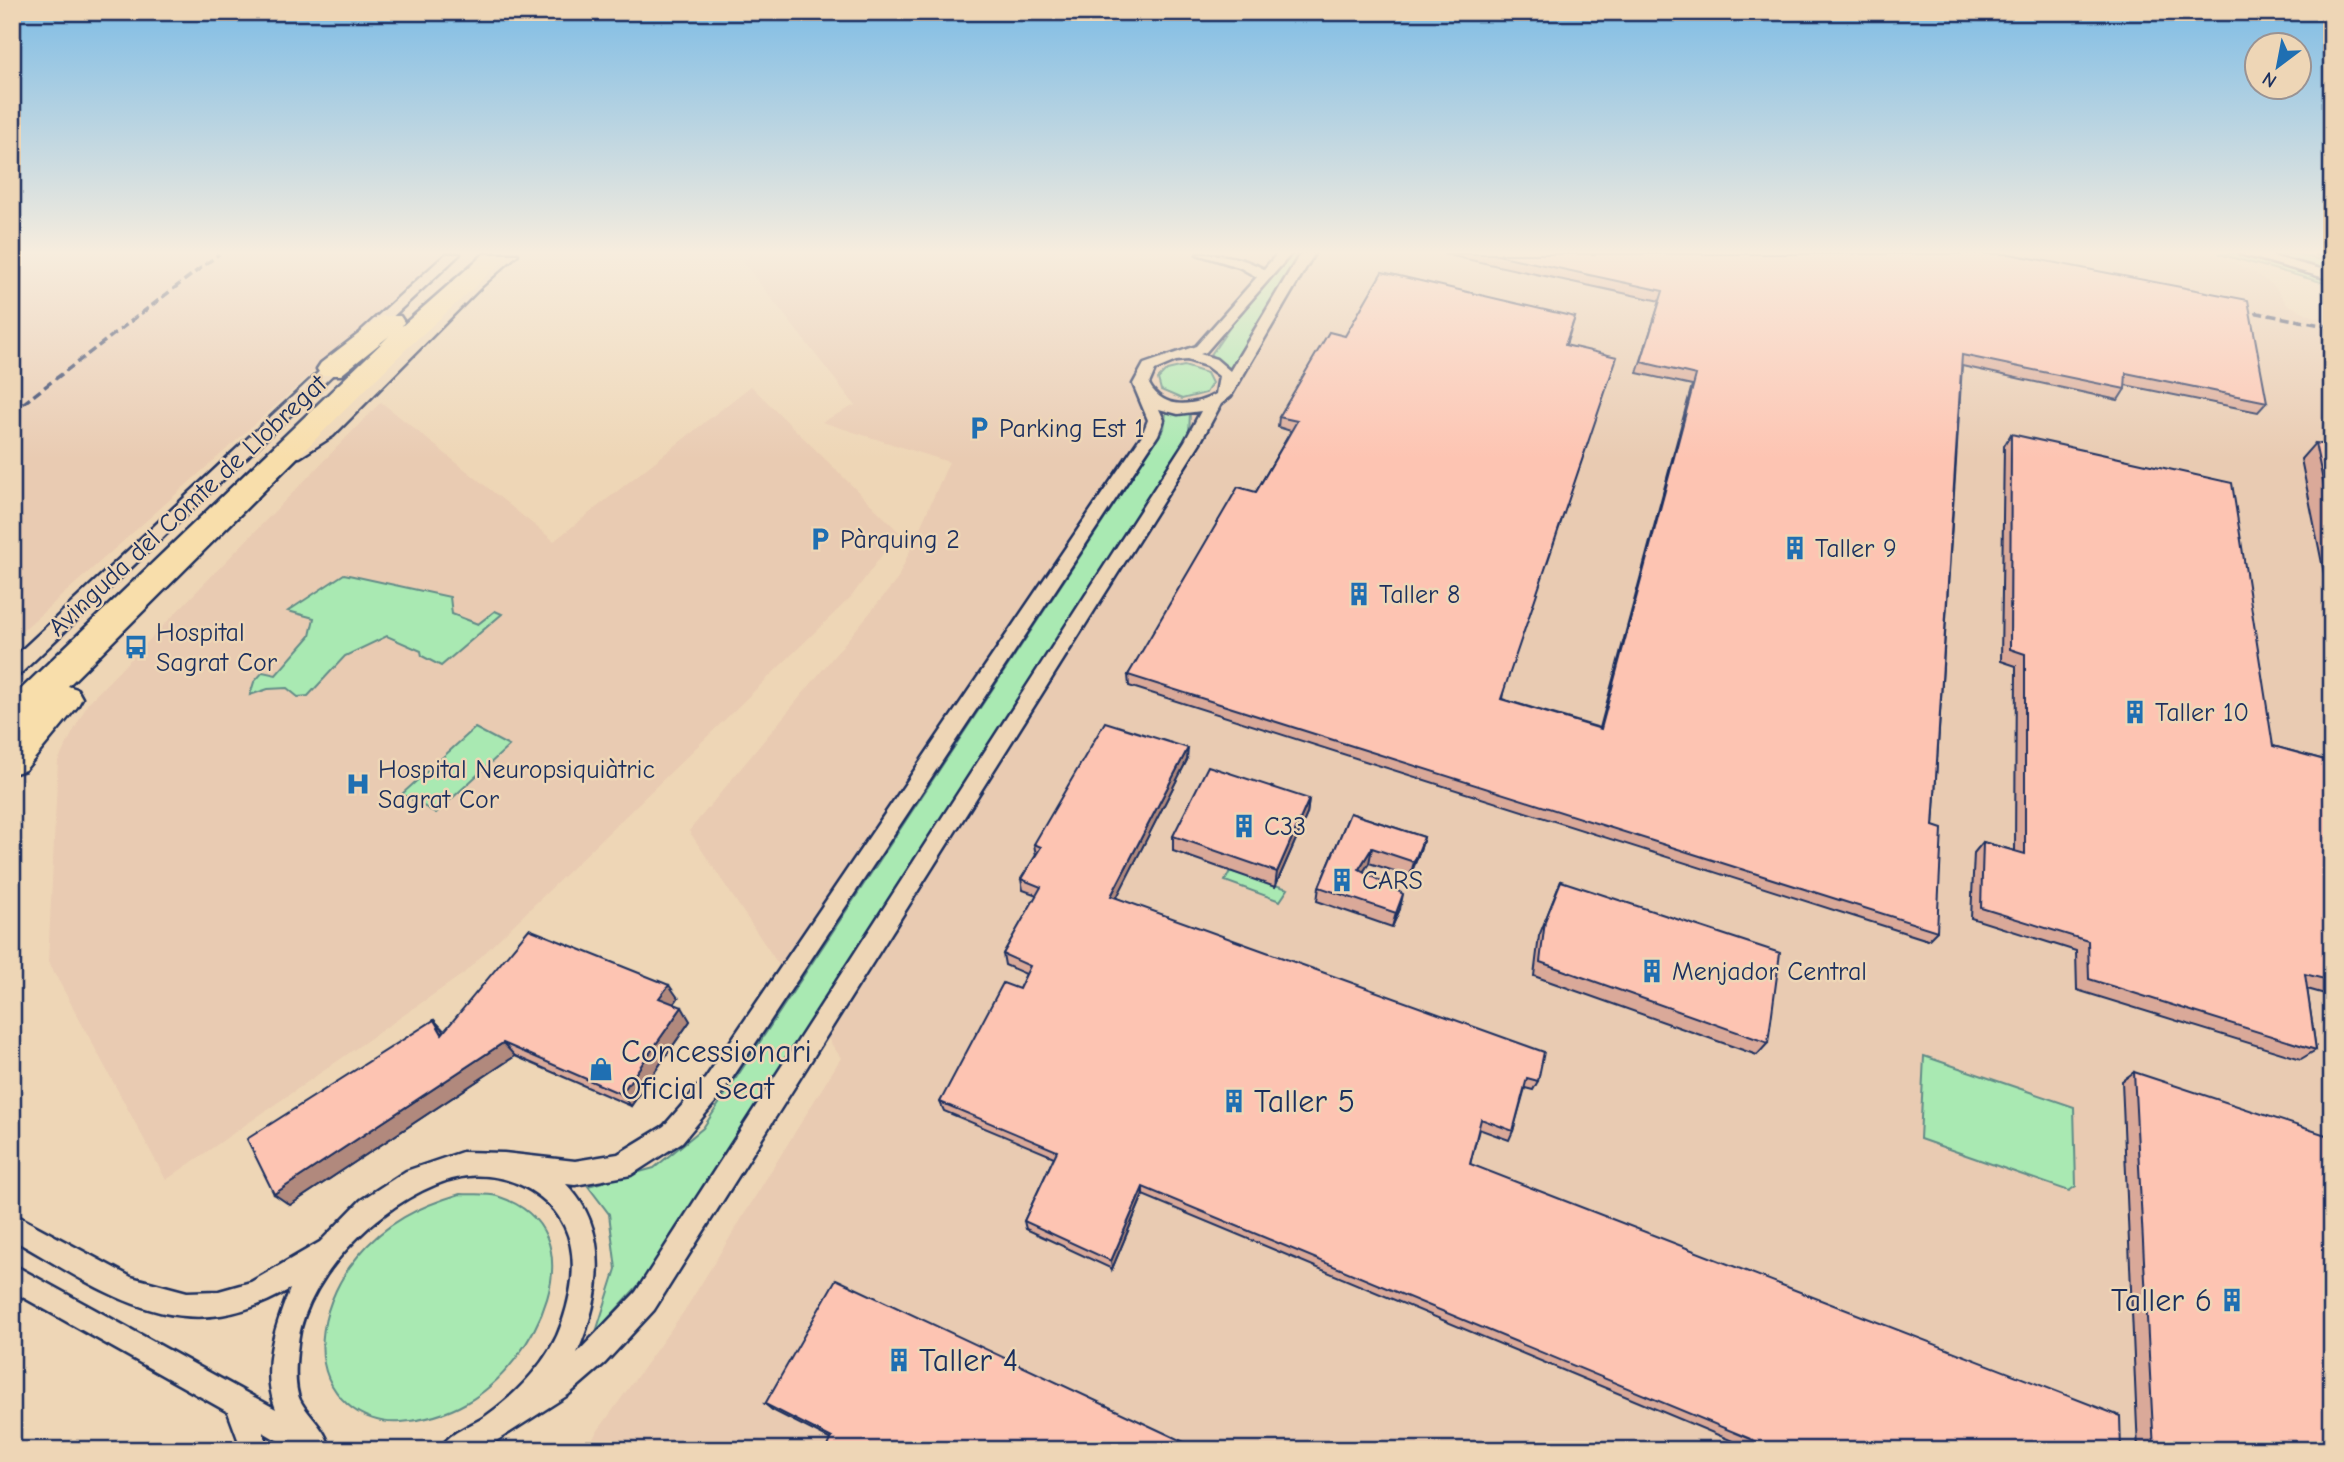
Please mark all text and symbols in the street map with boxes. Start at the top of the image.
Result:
north arrow [2242,32,2312,102]
text: N [2258,67,2281,92]
street label: Avinguda del Comte de Llobregat [42,368,334,643]
parking icon: Parking Est 1 [965,414,993,442]
place label: Parking Est 1 [999,414,1144,444]
parking icon: Pàrquing 2 [806,525,834,553]
place label: Pàrquing 2 [840,525,960,555]
building icon: Taller 9 [1781,534,1809,562]
place label: Taller 9 [1815,534,1897,564]
building icon: Taller 8 [1345,580,1373,608]
place label: Taller 8 [1379,580,1460,610]
place label: Hospital Sagrat Cor [156,618,278,678]
bus stop icon: Hospital Sagrat Cor [122,633,150,661]
building icon: Taller 10 [2121,698,2149,726]
place label: Taller 10 [2155,698,2249,728]
place label: Hospital Neuropsiquiàtric Sagrat Cor [378,755,655,815]
hospital icon: Hospital Neuropsiquiàtric Sagrat Cor [344,770,372,798]
building icon: C33 [1230,812,1258,840]
place label: C33 [1264,812,1306,842]
building icon: CARS [1328,866,1356,894]
place label: CARS [1362,866,1423,896]
building icon: Menjador Central [1638,957,1666,985]
place label: Menjador Central [1672,957,1867,987]
place label: Concessionari Oficial Seat [621,1033,812,1107]
shop icon: Concessionari Oficial Seat [587,1055,615,1083]
place label: Taller 5 [1254,1083,1355,1120]
building icon: Taller 5 [1220,1087,1248,1115]
place label: Taller 6 [2111,1282,2212,1319]
building icon: Taller 6 [2218,1286,2246,1314]
place label: Taller 4 [919,1342,1018,1379]
building icon: Taller 4 [885,1346,913,1374]

